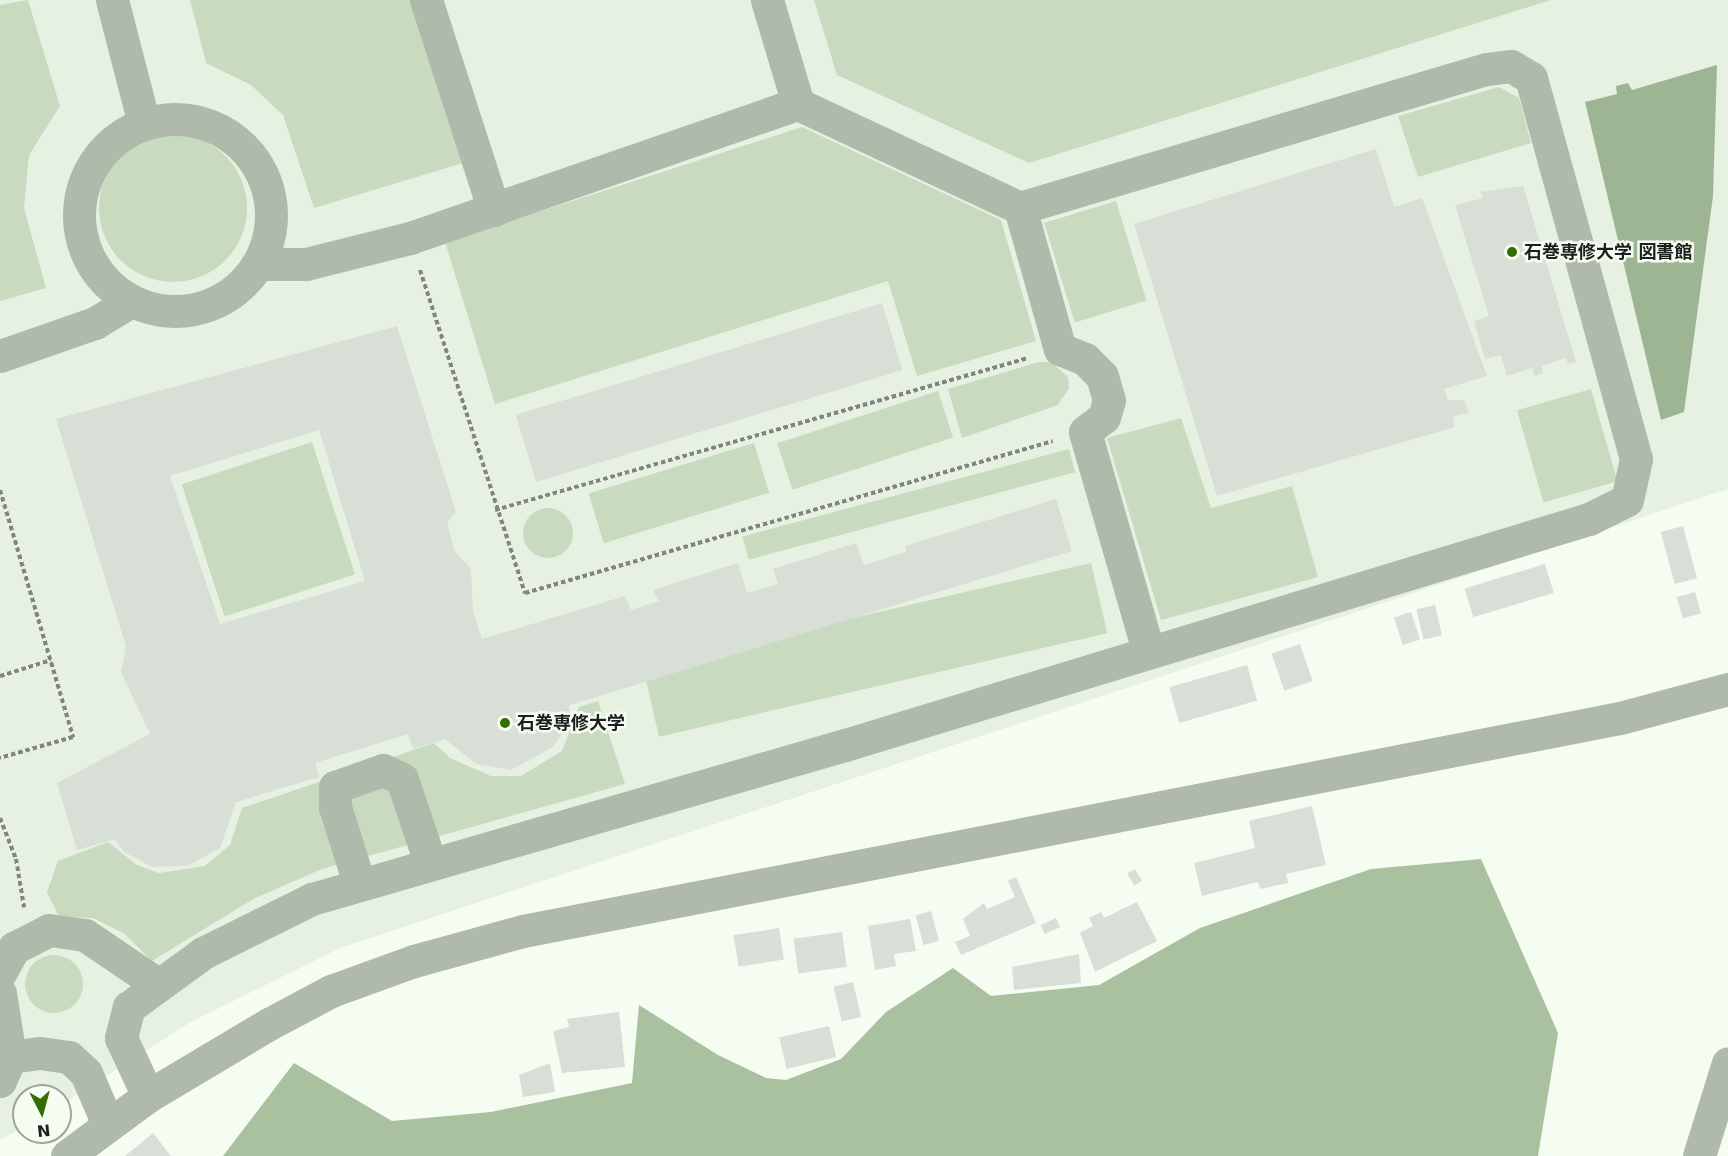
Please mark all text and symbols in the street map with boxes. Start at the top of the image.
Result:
place label: 石巻専修大学 図書館 [1524,241,1692,263]
marker: 石巻専修大学 図書館 [1505,245,1519,259]
place label: 石巻専修大学 [517,712,625,734]
marker: 石巻専修大学 [498,716,512,730]
north arrow [12,1084,72,1144]
text: N [36,1120,51,1141]

